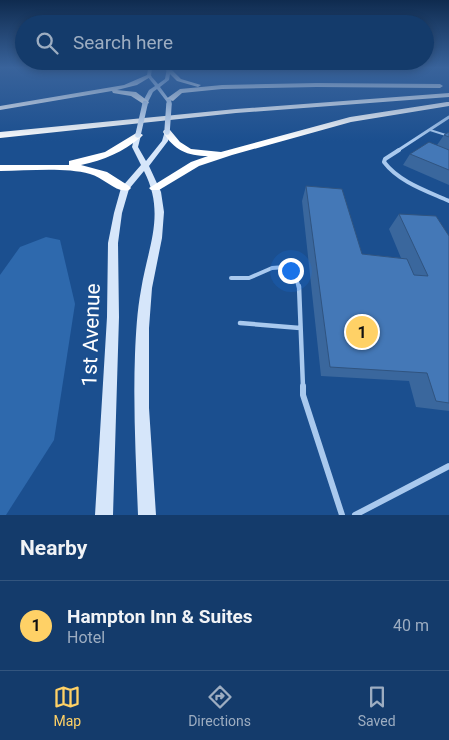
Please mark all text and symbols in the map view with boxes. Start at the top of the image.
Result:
search box [15,15,434,70]
icon: search [33,29,61,57]
text: Search here [73,31,173,54]
your location [278,258,304,284]
street label: 1st Avenue [77,283,105,387]
pin: 1 [346,313,378,351]
text: Nearby [20,536,87,560]
text: Hampton Inn & Suites [67,605,253,628]
text: 1 [31,616,41,635]
text: 40 m [393,616,429,635]
text: Hotel [67,628,105,647]
tab: Map [53,683,81,729]
tab: Directions [188,683,251,729]
tab: Saved [358,683,396,729]

